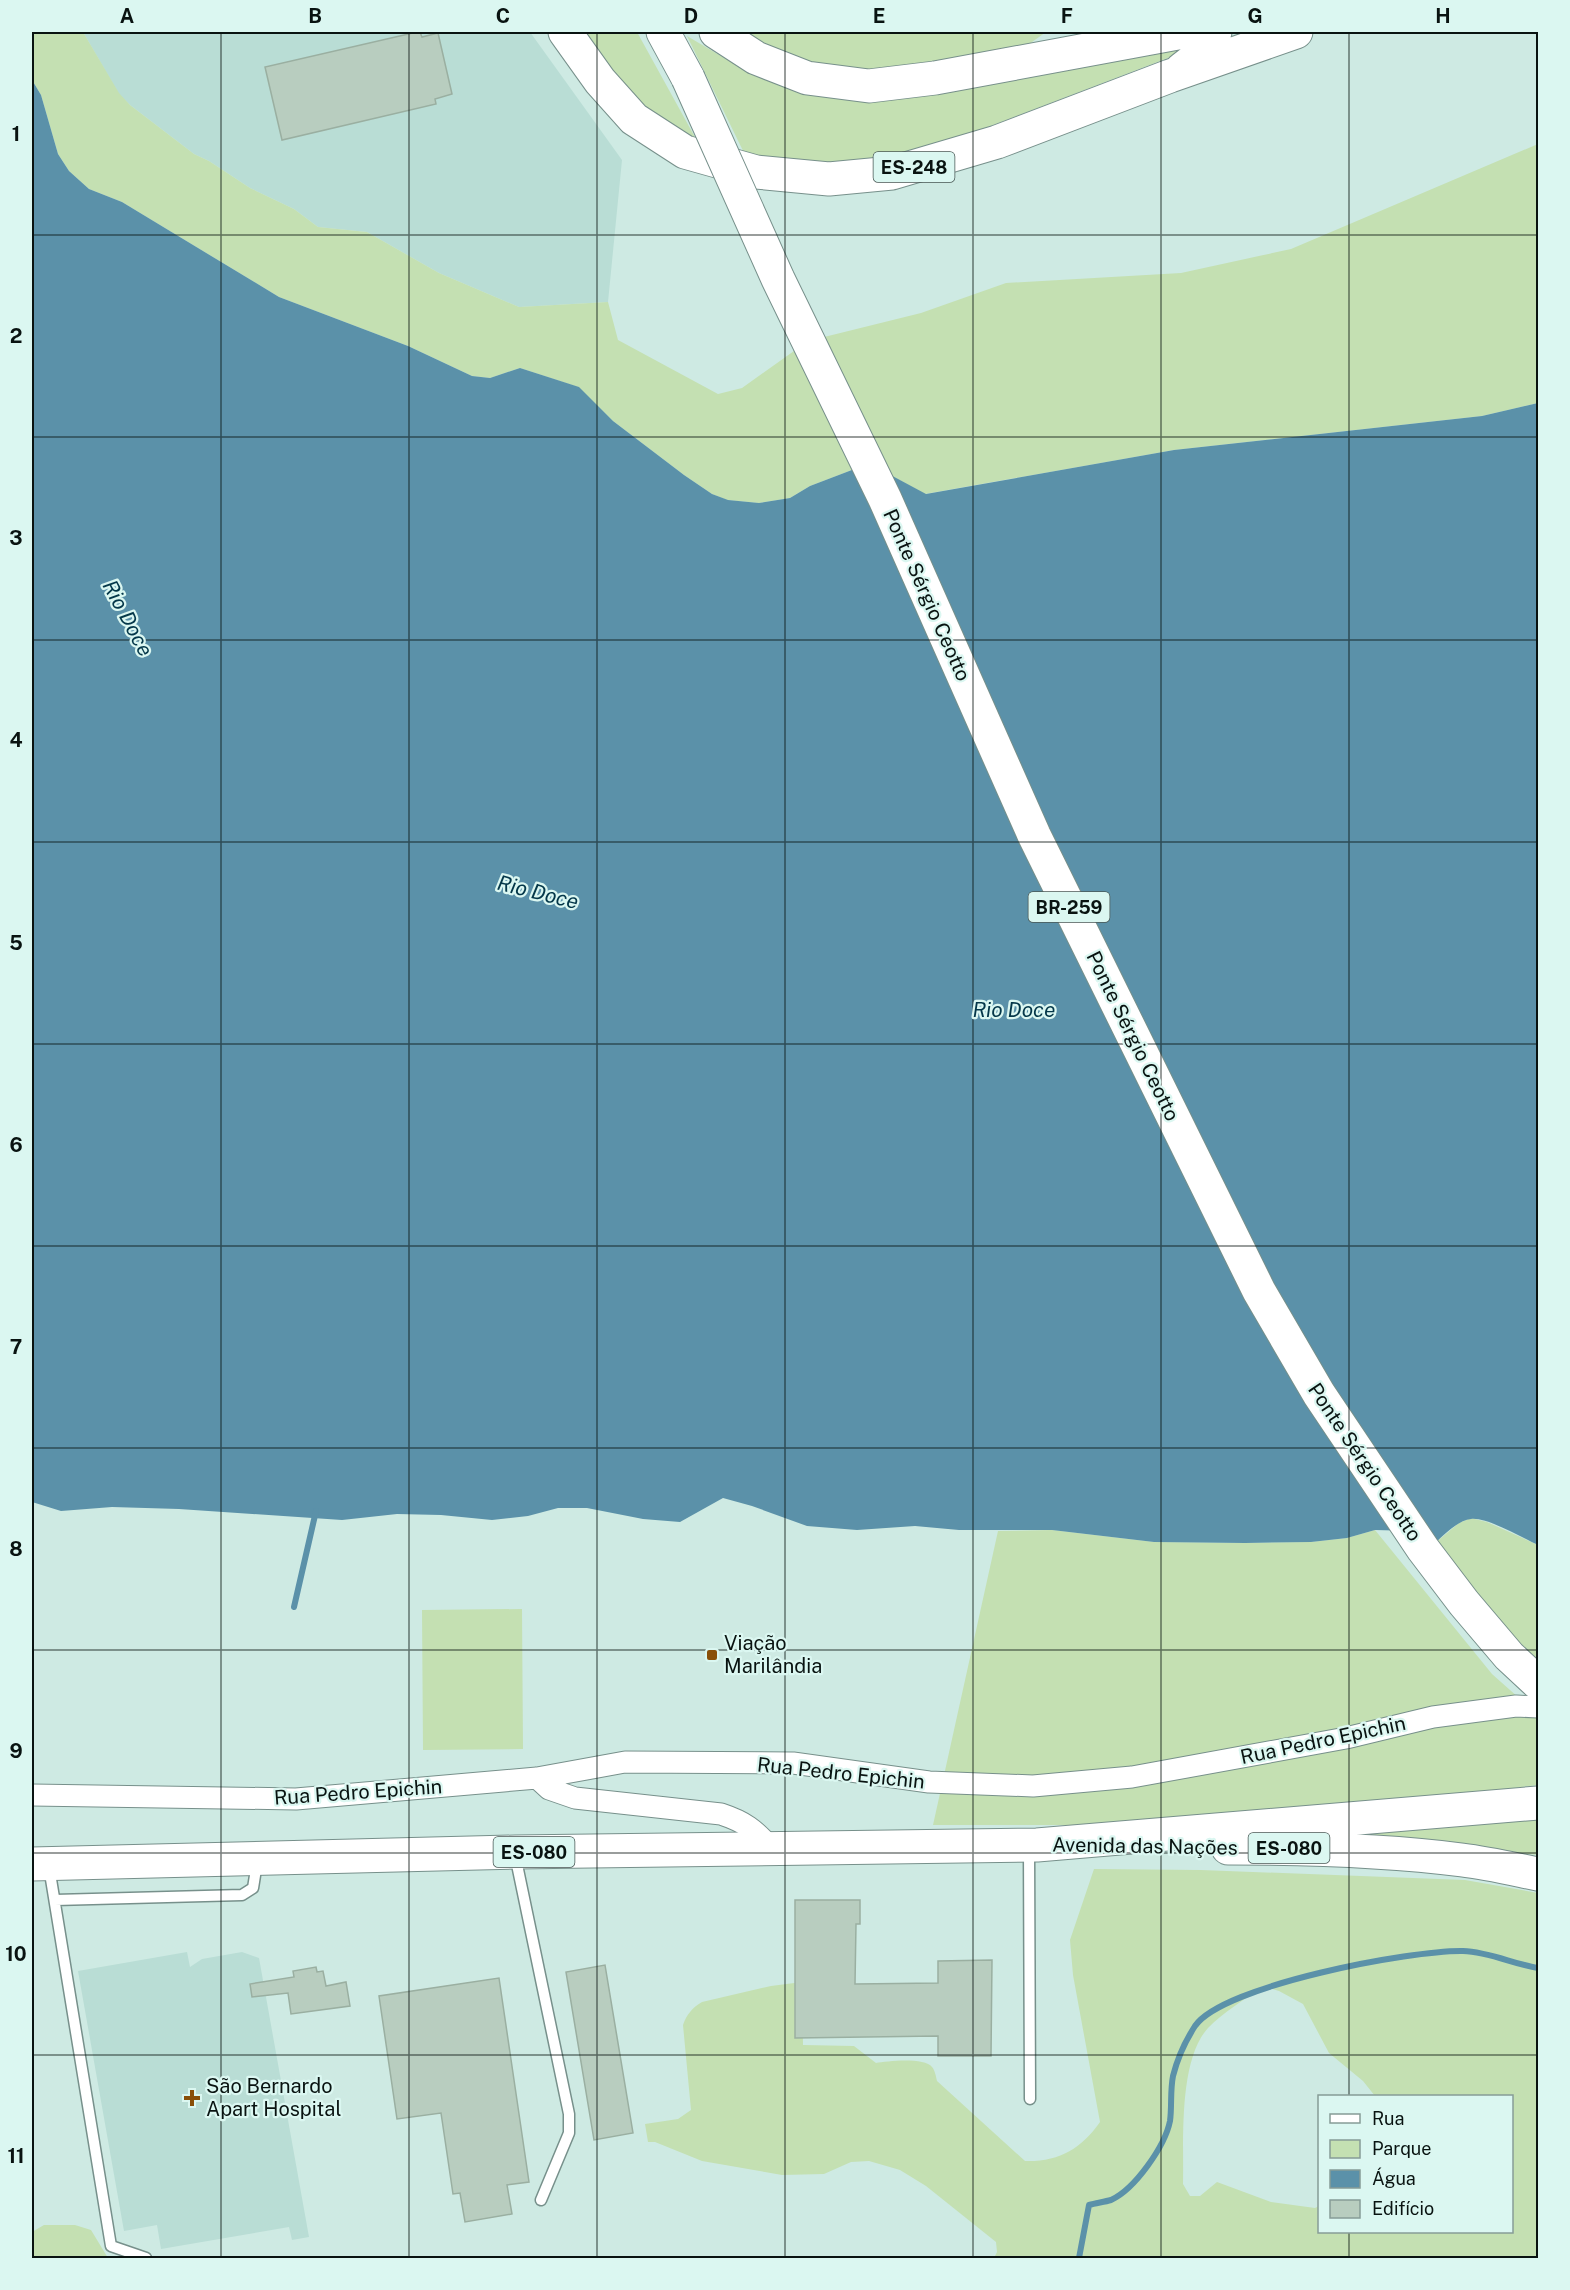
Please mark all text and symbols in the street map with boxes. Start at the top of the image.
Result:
text: A [120,4,134,28]
text: B [308,4,322,28]
text: C [496,4,510,28]
text: D [684,4,698,28]
text: E [873,4,885,28]
text: F [1061,4,1073,28]
text: G [1247,4,1263,28]
text: H [1435,4,1451,28]
text: 1 [12,122,20,146]
road number: ES-248 [874,152,954,182]
text: 2 [10,324,22,348]
street label: Ponte Sérgio Ceotto [878,505,976,685]
text: 3 [9,526,23,550]
water label: Rio Doce [98,576,158,660]
text: 4 [9,728,23,752]
water label: Rio Doce [495,870,581,914]
road number: BR-259 [1028,892,1110,922]
text: 5 [9,931,23,955]
street label: Ponte Sérgio Ceotto [1082,947,1184,1125]
water label: Rio Doce [973,997,1055,1022]
text: 6 [9,1133,23,1157]
text: 7 [10,1335,22,1359]
street label: Ponte Sérgio Ceotto [1303,1378,1427,1546]
text: 8 [9,1537,23,1561]
place label: Viação Marilândia [724,1631,822,1678]
marker: Viação Marilândia [705,1648,719,1662]
street label: Rua Pedro Epichin [1238,1711,1408,1769]
text: 9 [9,1739,23,1763]
street label: Rua Pedro Epichin [756,1752,926,1794]
street label: Rua Pedro Epichin [273,1774,443,1810]
street label: Avenida das Nações [1052,1832,1238,1860]
road number: ES-080 [1248,1833,1330,1863]
road number: ES-080 [494,1837,574,1867]
text: 10 [5,1942,27,1966]
place label: São Bernardo Apart Hospital [206,2074,341,2121]
marker: São Bernardo Apart Hospital [183,2089,201,2107]
legend [1318,2095,1513,2233]
text: Rua [1372,2108,1404,2129]
text: Parque [1372,2138,1432,2159]
text: 11 [7,2144,25,2168]
text: Água [1372,2167,1416,2189]
text: Edifício [1372,2198,1434,2219]

